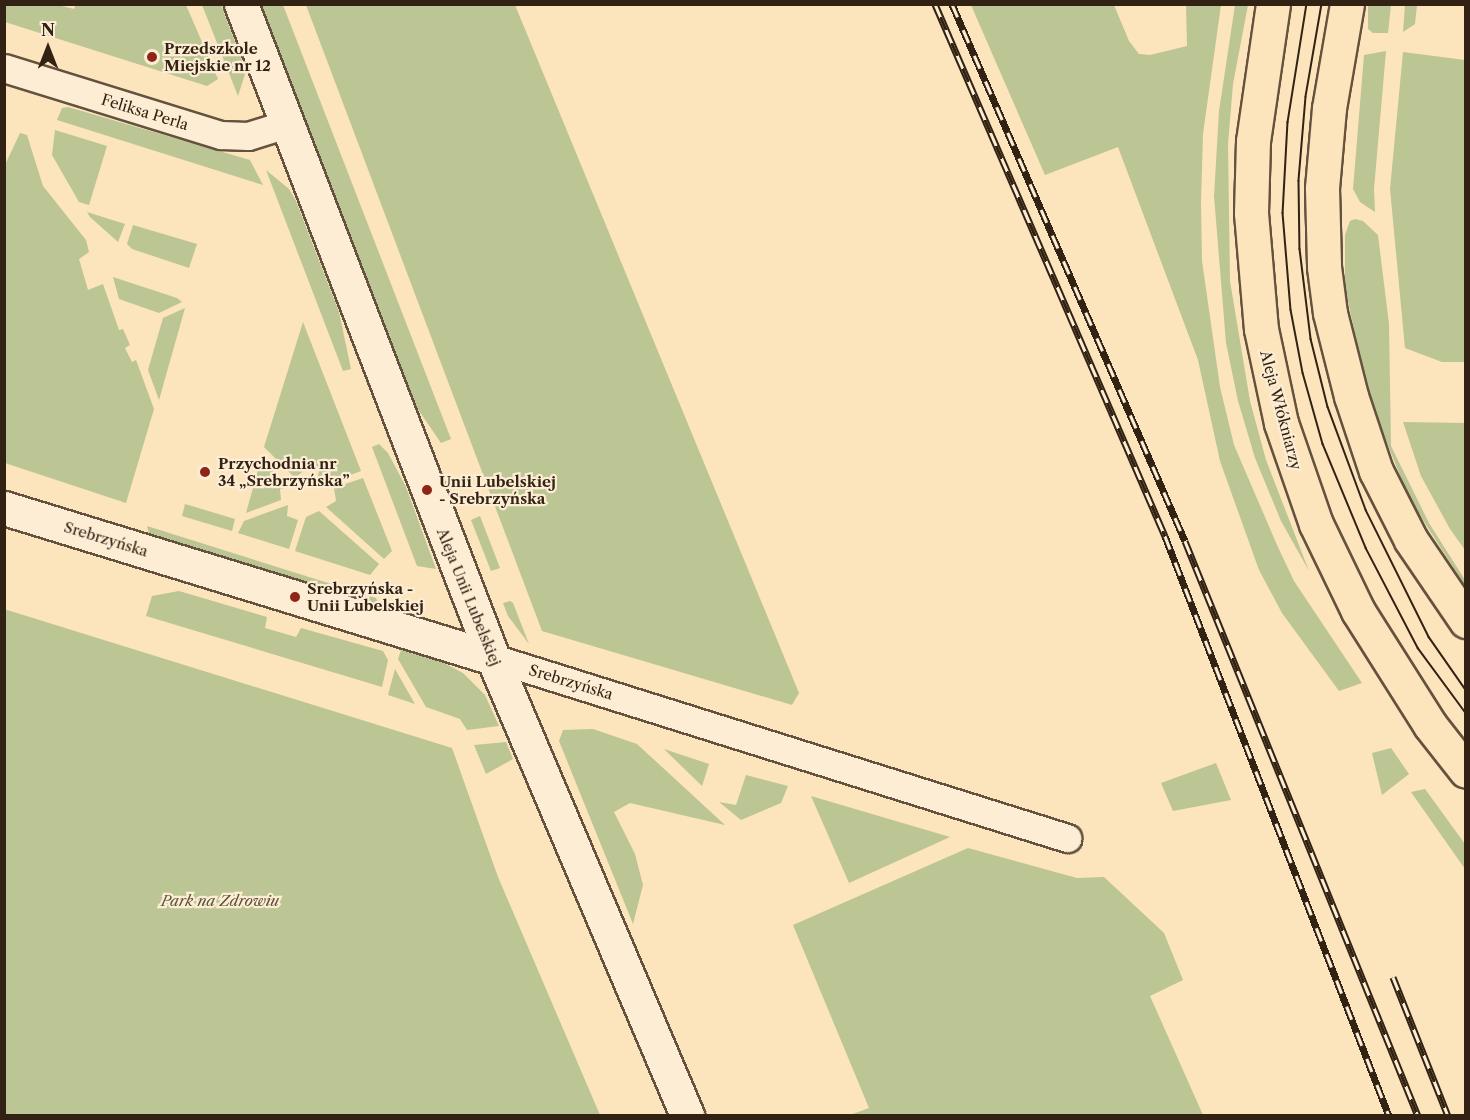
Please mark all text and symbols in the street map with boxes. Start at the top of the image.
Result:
north arrow [18,18,78,78]
text: N [41,20,55,40]
place label: Przedszkole Miejskie nr 12 [164,39,271,74]
marker: Przedszkole Miejskie nr 12 [145,50,159,64]
street label: Feliksa Perla [99,90,191,134]
street label: Aleja Włókniarzy [1256,348,1306,472]
place label: Przychodnia nr 34 „Srebrzyńska” [218,454,350,489]
marker: Przychodnia nr 34 „Srebrzyńska” [196,463,214,481]
place label: Unii Lubelskiej - Srebrzyńska [439,472,556,507]
marker: Unii Lubelskiej - Srebrzyńska [420,483,434,497]
street label: Srebrzyńska [62,518,150,560]
street label: Aleja Unii Lubelskiej [433,525,505,669]
place label: Srebrzyńska - Unii Lubelskiej [307,579,424,614]
marker: Srebrzyńska - Unii Lubelskiej [288,590,302,604]
street label: Srebrzyńska [527,661,615,703]
park label: Park na Zdrowiu [161,892,279,910]

